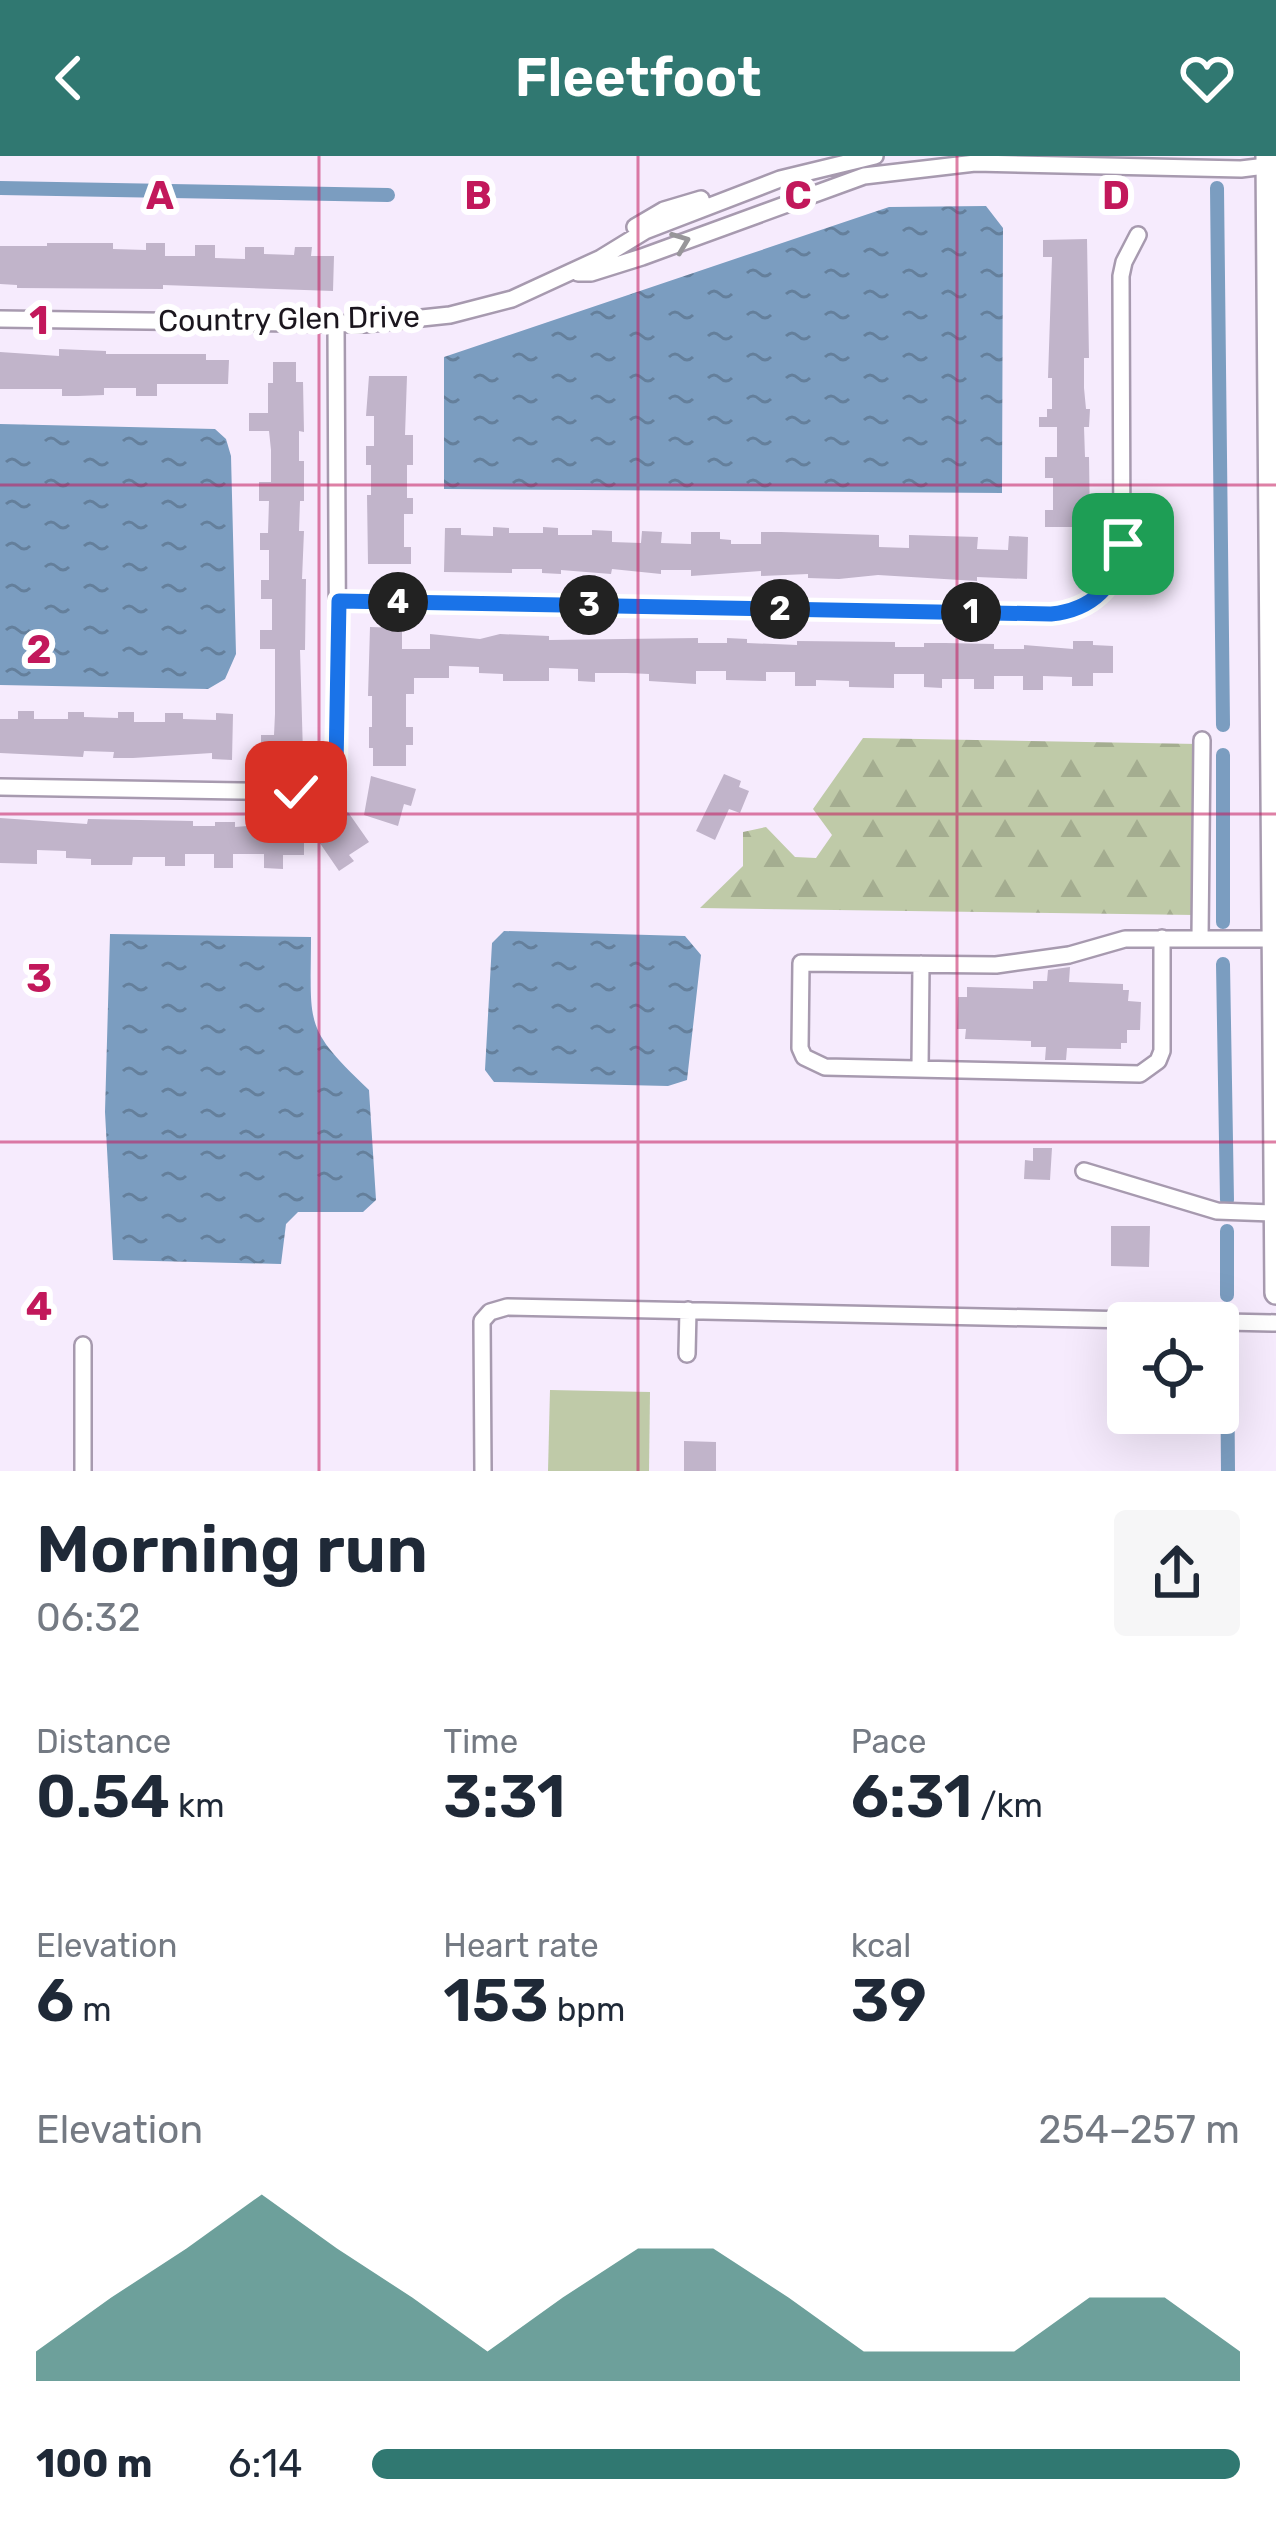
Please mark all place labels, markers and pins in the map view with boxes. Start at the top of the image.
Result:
pin [1072,493,1174,595]
pin: 4 [368,572,428,632]
pin: 3 [559,575,619,635]
pin: 2 [750,579,810,639]
pin: 1 [941,582,1001,642]
pin [245,741,347,843]

